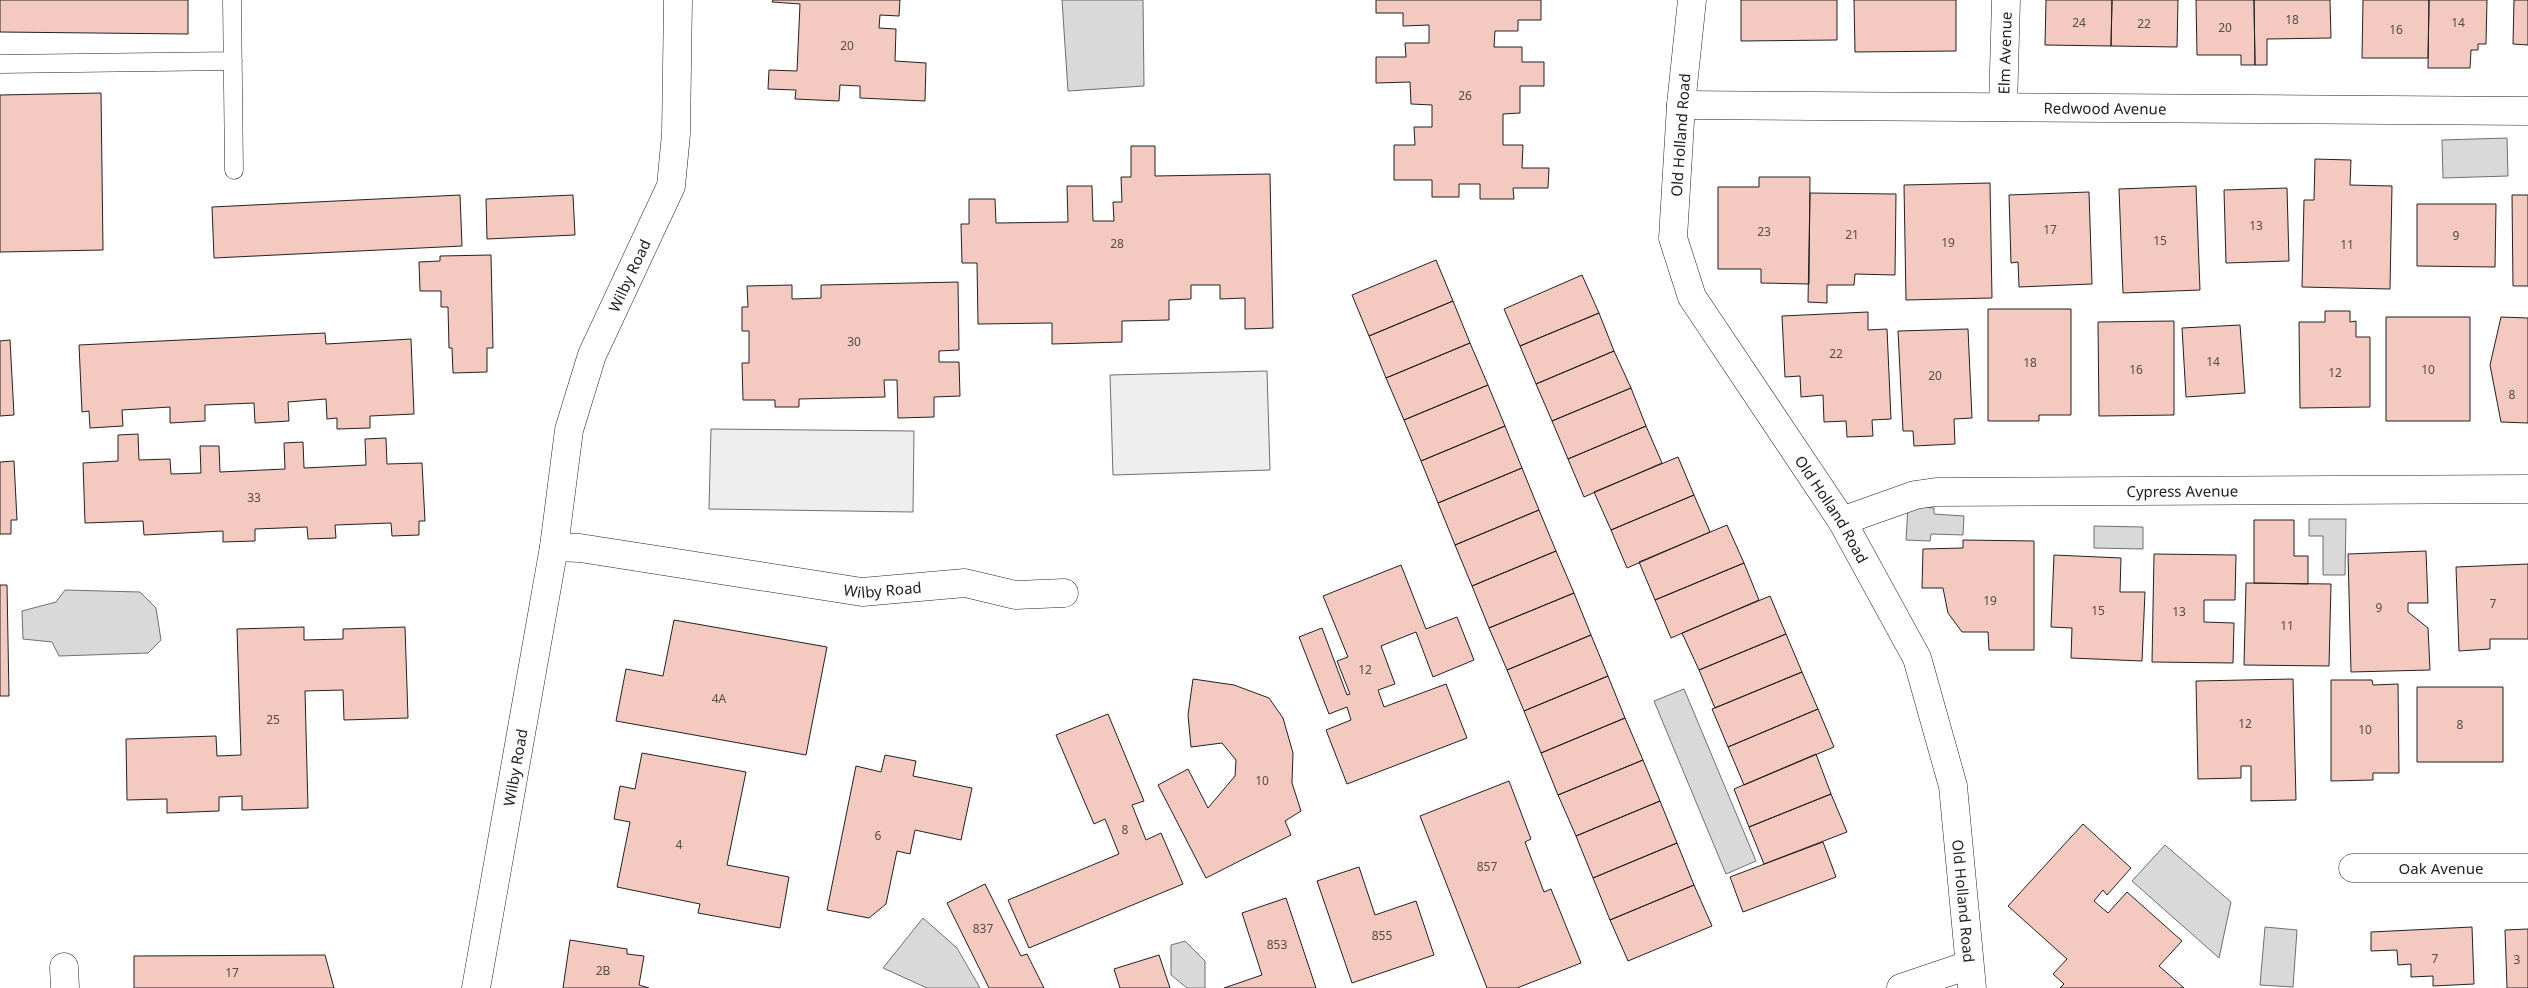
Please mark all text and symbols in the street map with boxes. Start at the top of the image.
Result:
street label: Elm Avenue [1993,11,2016,95]
house number: 18 [2285,11,2299,28]
house number: 24 [2072,14,2086,31]
house number: 14 [2451,14,2465,31]
house number: 22 [2137,15,2151,32]
house number: 20 [2218,19,2232,36]
house number: 16 [2389,21,2403,38]
house number: 20 [840,37,854,54]
street label: Old Holland Road [1666,73,1694,197]
house number: 26 [1458,87,1472,104]
street label: Redwood Avenue [2043,98,2166,118]
house number: 13 [2249,217,2263,234]
house number: 17 [2043,221,2057,238]
house number: 23 [1757,223,1771,240]
house number: 21 [1845,226,1859,243]
house number: 9 [2453,227,2460,244]
house number: 15 [2153,232,2167,249]
house number: 19 [1941,234,1955,251]
house number: 28 [1110,235,1124,252]
street label: Wilby Road [604,236,655,315]
house number: 11 [2340,236,2354,253]
house number: 30 [847,333,861,350]
house number: 22 [1829,345,1843,362]
house number: 14 [2206,353,2220,370]
house number: 18 [2023,354,2037,371]
house number: 16 [2129,361,2143,378]
house number: 10 [2421,361,2435,378]
house number: 12 [2328,364,2342,381]
house number: 20 [1928,367,1942,384]
house number: 8 [2509,386,2516,403]
street label: Old Holland Road [1791,451,1873,567]
street label: Cypress Avenue [2126,480,2238,501]
house number: 33 [247,489,261,506]
street label: Wilby Road [842,577,922,602]
house number: 19 [1983,592,1997,609]
house number: 7 [2490,595,2497,612]
house number: 9 [2376,599,2383,616]
house number: 15 [2091,602,2105,619]
house number: 13 [2172,603,2186,620]
house number: 11 [2280,617,2294,634]
house number: 12 [1358,661,1372,678]
house number: 4A [712,690,727,707]
house number: 25 [266,711,280,728]
house number: 12 [2238,715,2252,732]
house number: 8 [2457,716,2464,733]
house number: 10 [2358,721,2372,738]
street label: Wilby Road [498,727,532,808]
house number: 10 [1255,772,1269,789]
house number: 8 [1122,821,1129,838]
house number: 6 [875,827,882,844]
house number: 4 [676,836,683,853]
street label: Old Holland Road [1948,838,1980,963]
house number: 857 [1477,858,1497,875]
street label: Oak Avenue [2399,858,2483,878]
house number: 837 [973,920,993,937]
house number: 855 [1372,927,1392,944]
house number: 853 [1267,936,1287,953]
house number: 7 [2432,950,2439,967]
house number: 3 [2514,951,2521,968]
house number: 2B [596,962,611,979]
house number: 17 [225,964,239,981]

